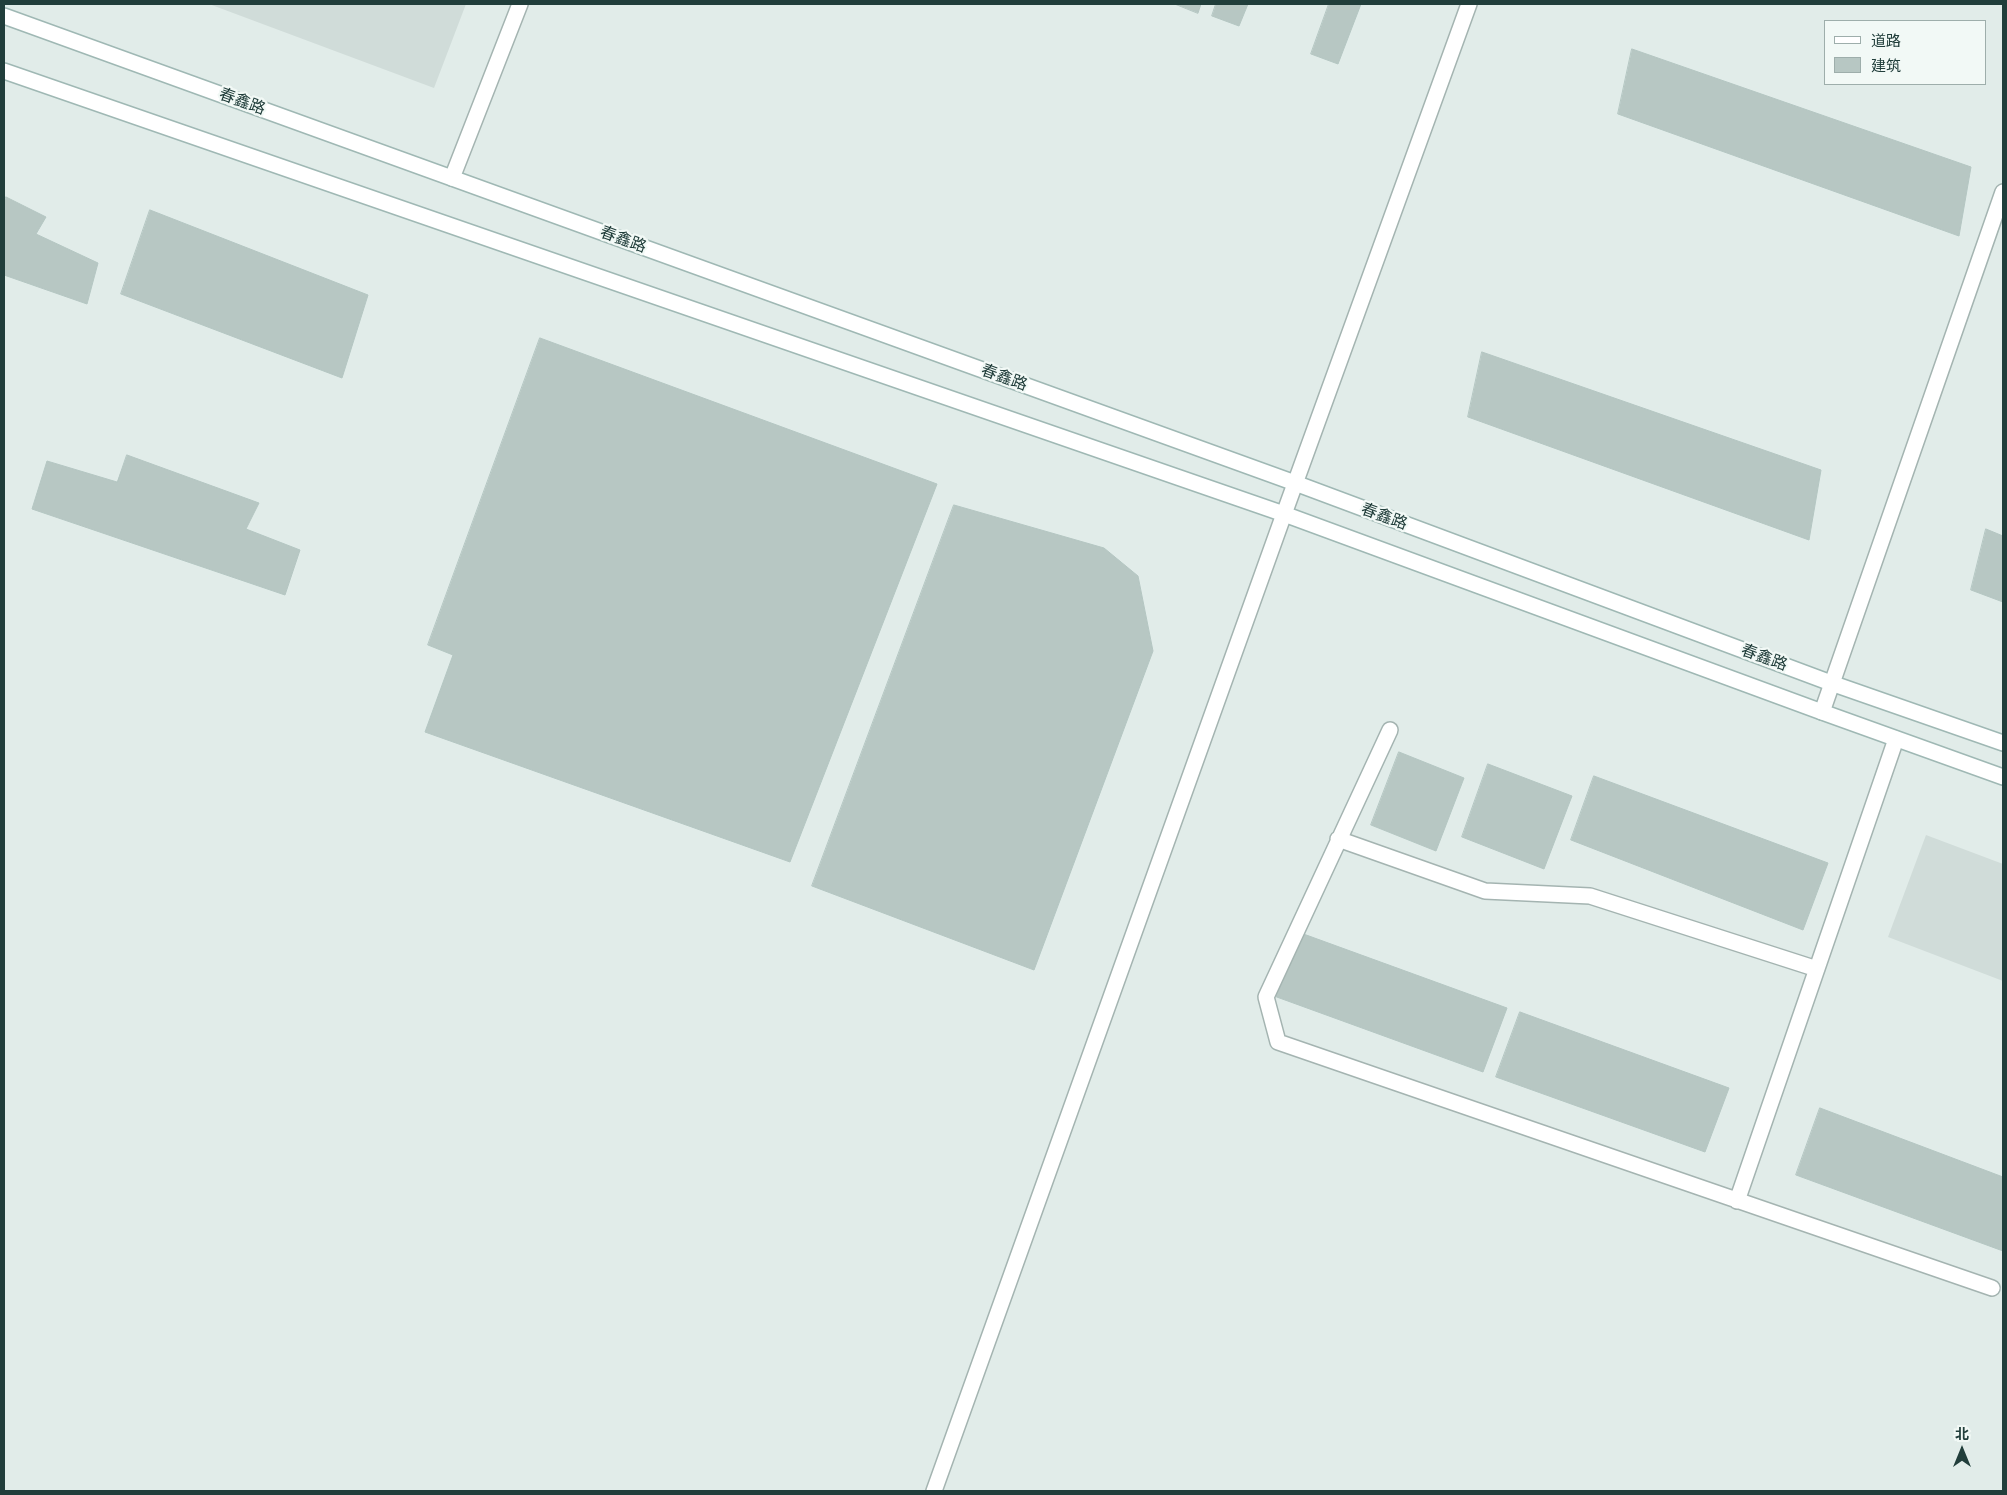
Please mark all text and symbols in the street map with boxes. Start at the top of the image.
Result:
legend [1824,20,1987,85]
text: 道路 [1871,32,1901,50]
text: 建筑 [1871,57,1901,75]
street label: 春鑫路 [216,85,268,119]
street label: 春鑫路 [597,223,649,257]
street label: 春鑫路 [978,361,1030,395]
street label: 春鑫路 [1358,500,1410,534]
street label: 春鑫路 [1738,641,1790,675]
north arrow [1937,1425,1987,1475]
text: 北 [1955,1426,1969,1443]

